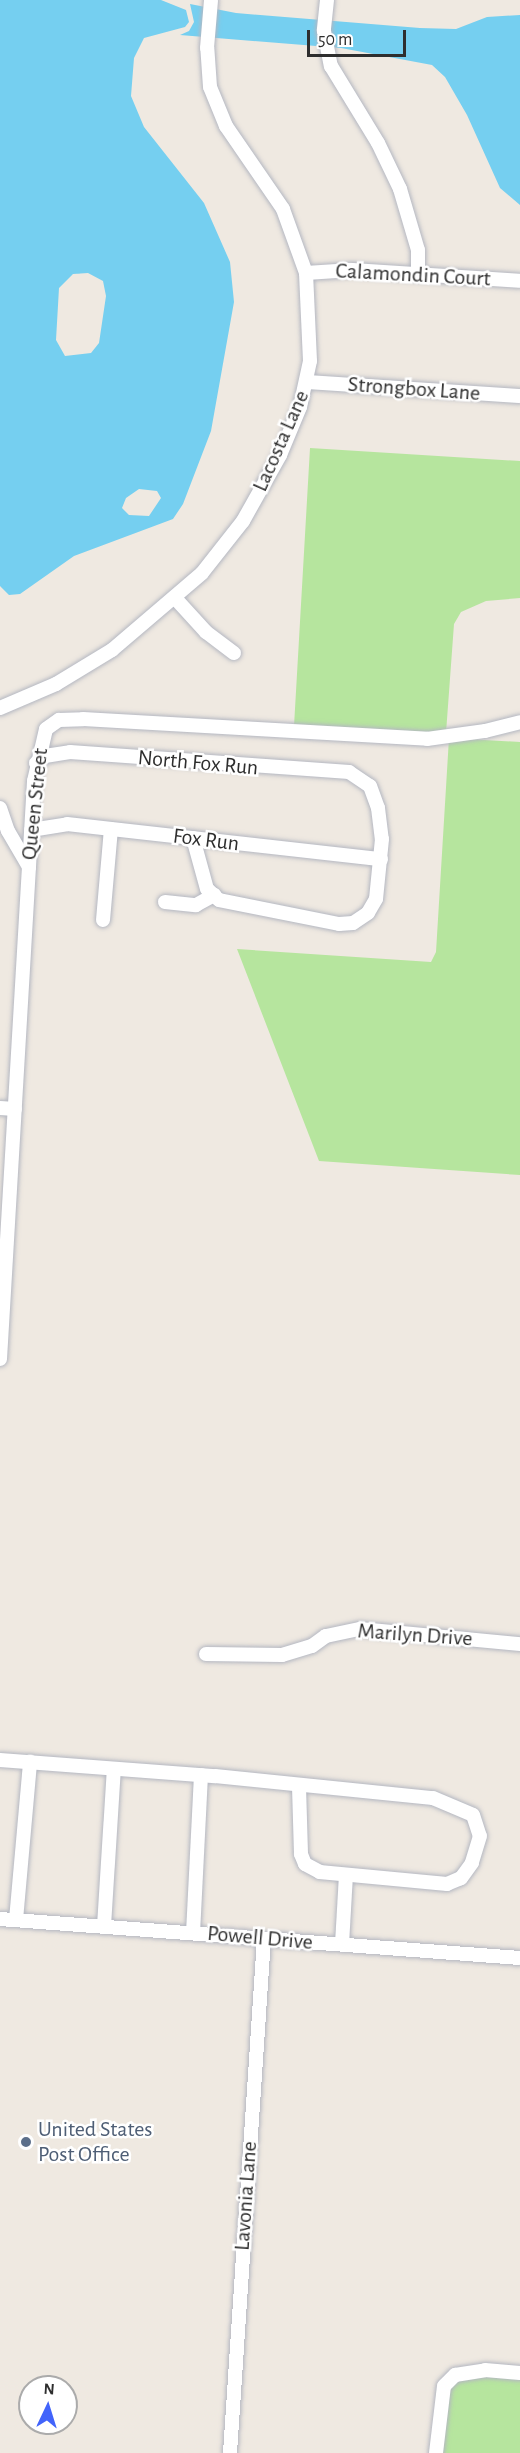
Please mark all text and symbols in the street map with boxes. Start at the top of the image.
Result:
scale bar [310,18,409,56]
text: 50 m [318,31,352,49]
street label: Calamondin Court [335,258,491,292]
street label: Strongbox Lane [347,371,481,407]
street label: Lacosta Lane [247,386,315,496]
street label: North Fox Run [137,745,259,781]
street label: Queen Street [16,747,54,861]
street label: Fox Run [171,823,241,857]
street label: Marilyn Drive [357,1618,473,1652]
street label: Powell Drive [206,1920,314,1956]
place label: United States Post Office [38,2116,152,2168]
marker: United States Post Office [19,2135,33,2149]
street label: Lavonia Lane [229,2140,263,2252]
north arrow [18,2375,78,2435]
text: N [43,2381,55,2397]

